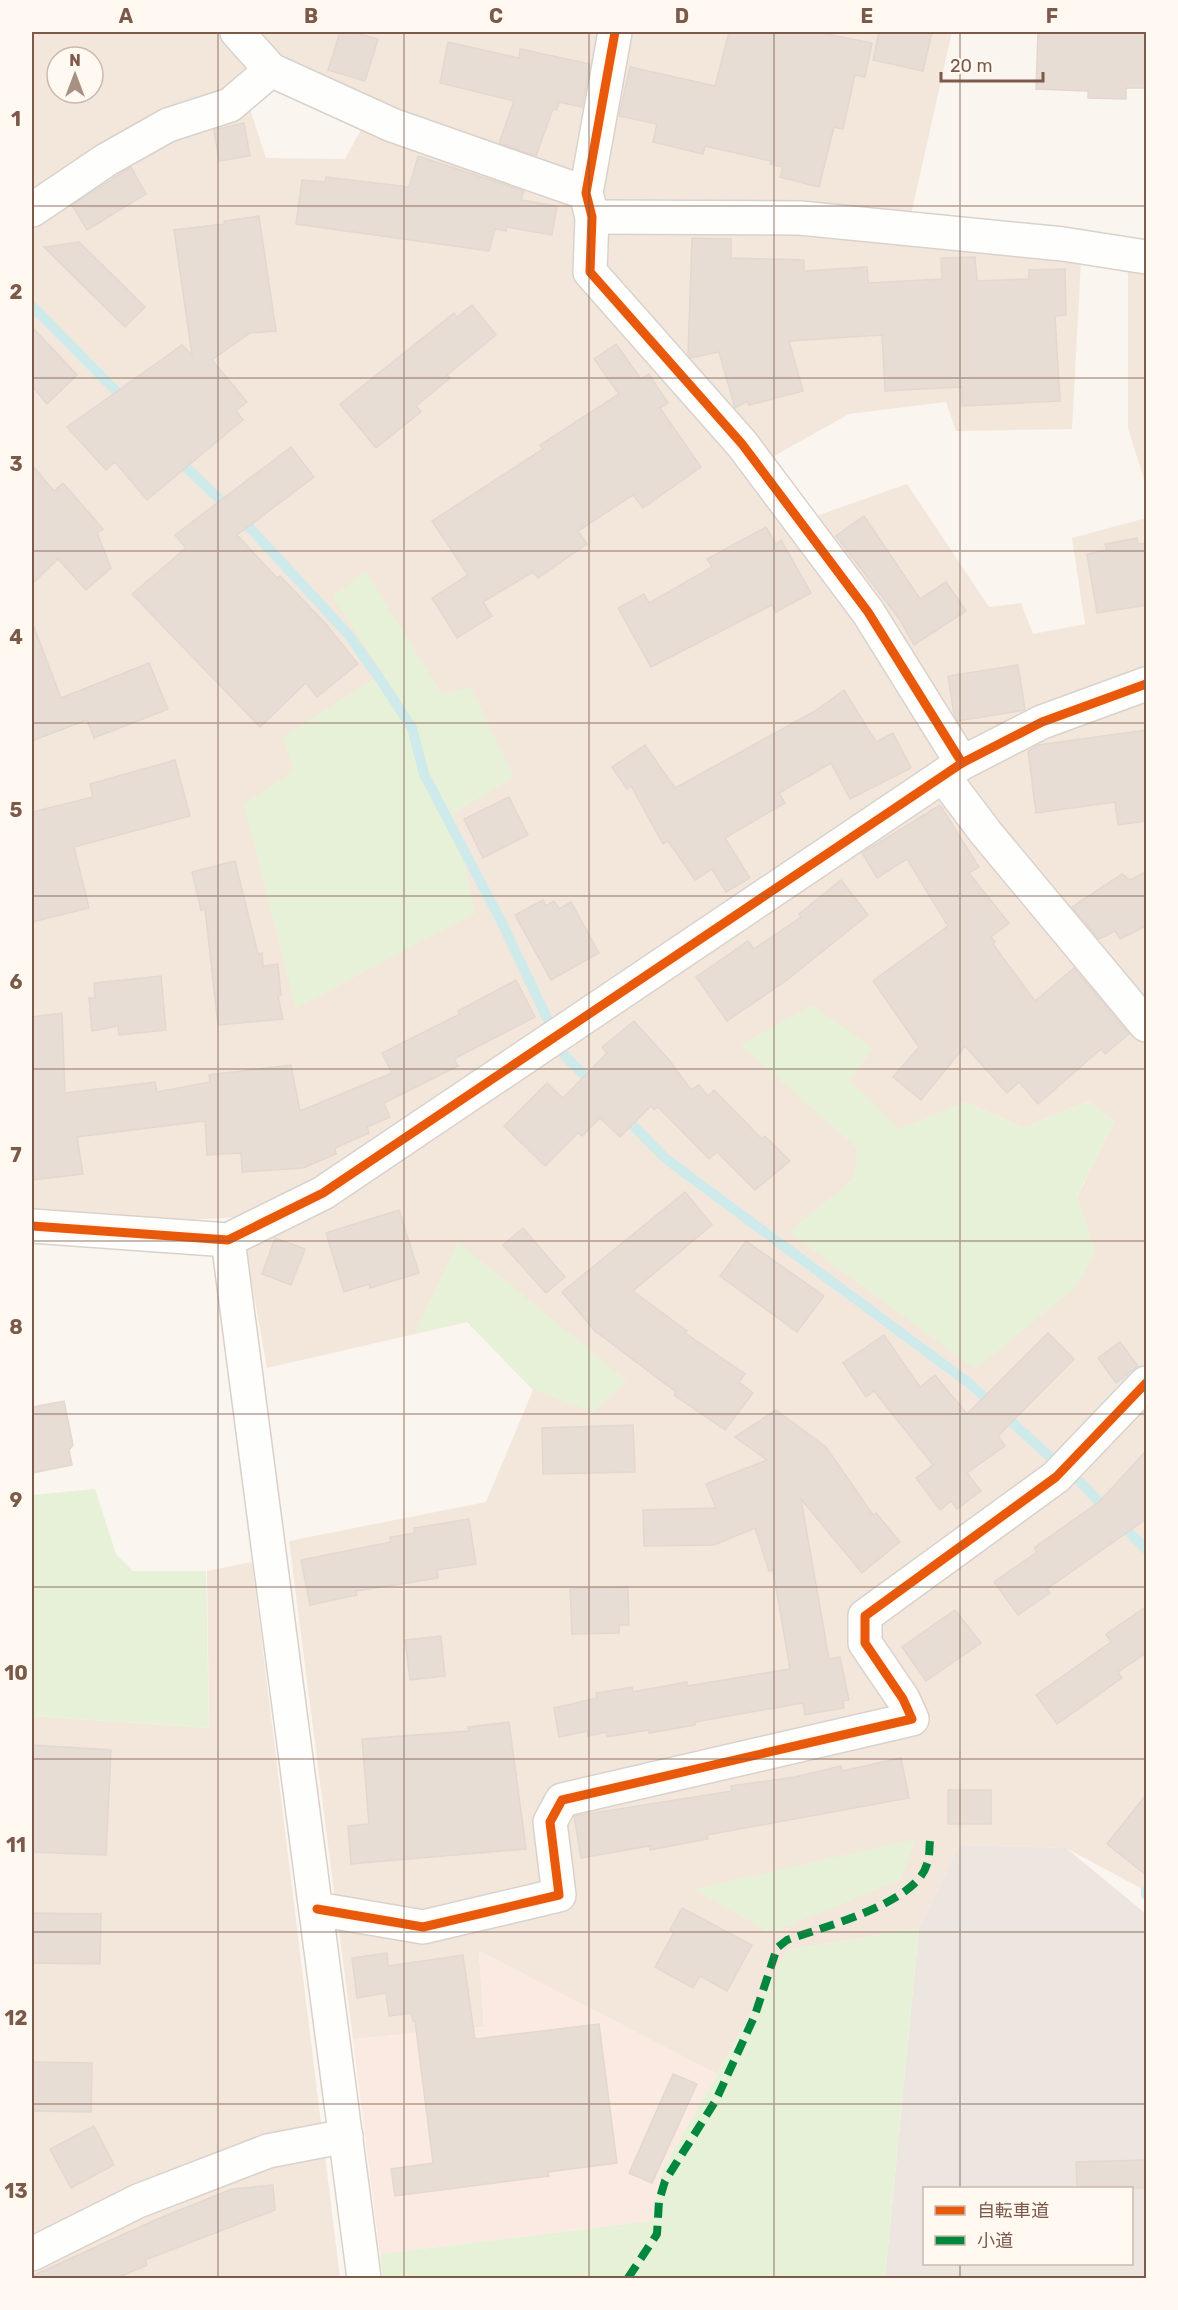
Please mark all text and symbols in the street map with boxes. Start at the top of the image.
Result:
text: A [119,4,134,28]
text: B [304,4,318,28]
text: C [489,4,503,28]
text: D [675,4,689,28]
text: E [861,4,873,28]
text: F [1046,4,1058,28]
north arrow [45,45,105,105]
scale bar [941,45,1043,83]
text: N [69,51,81,70]
text: 20 m [950,55,992,77]
text: 1 [11,107,21,131]
text: 2 [10,280,23,304]
text: 3 [9,452,23,476]
text: 4 [9,625,23,649]
text: 5 [10,798,23,822]
text: 6 [9,970,23,994]
text: 7 [10,1143,22,1167]
text: 8 [9,1315,23,1339]
text: 9 [10,1488,23,1512]
text: 10 [4,1661,28,1685]
text: 11 [6,1833,26,1857]
text: 12 [5,2006,27,2030]
text: 13 [4,2179,28,2203]
legend [923,2187,1133,2265]
text: 自転車道 [977,2200,1049,2222]
text: 小道 [977,2230,1013,2252]

